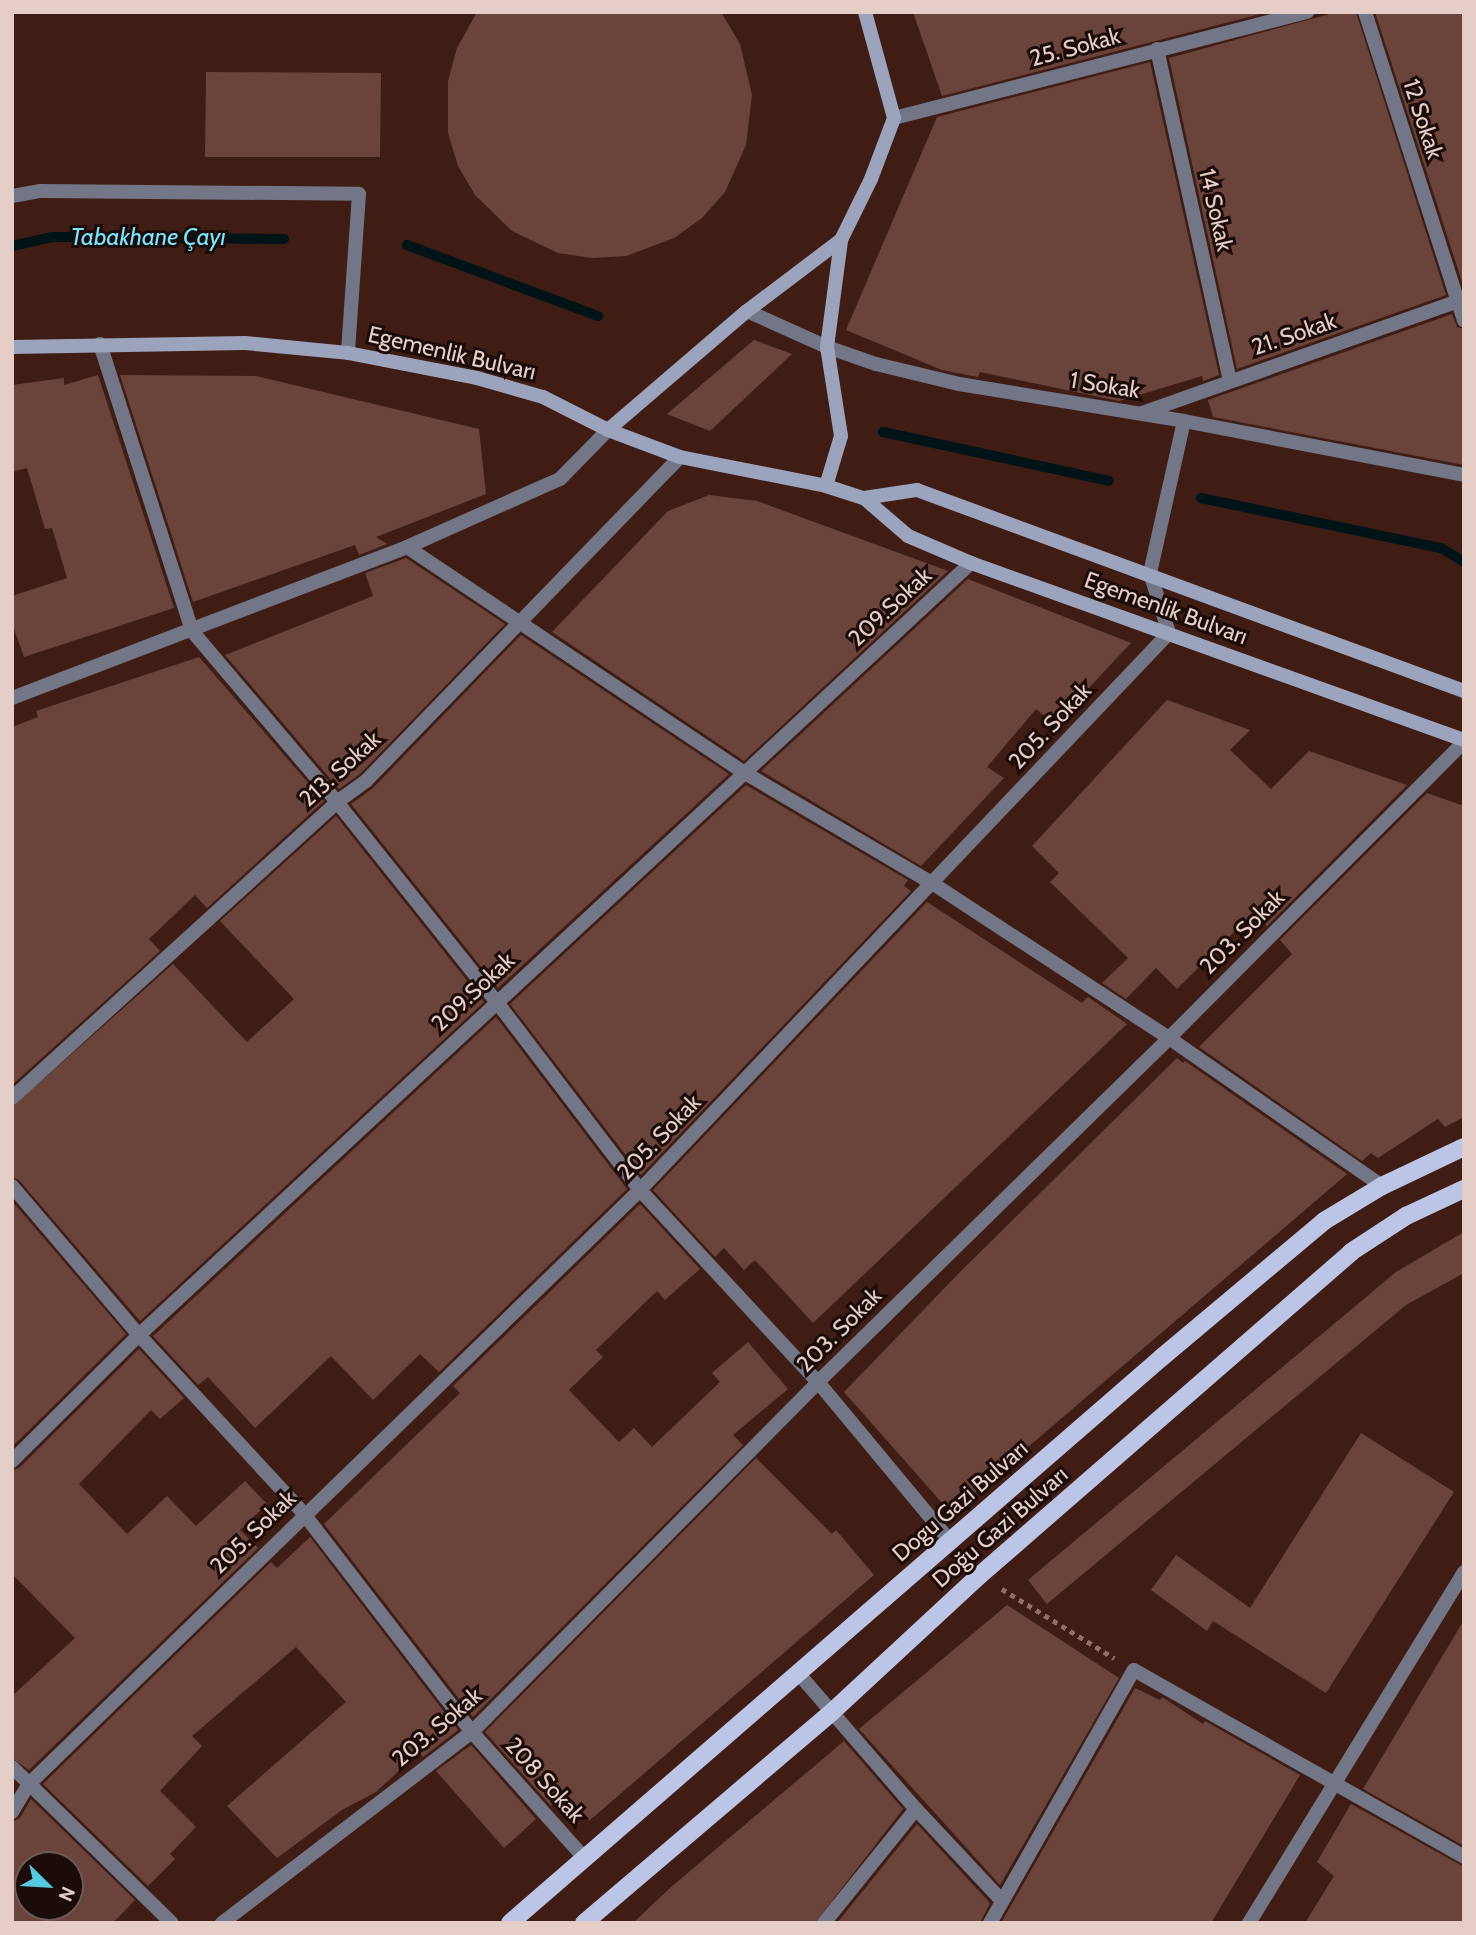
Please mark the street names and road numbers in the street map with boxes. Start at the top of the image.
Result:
street label: 25. Sokak [1027,22,1123,72]
street label: 12 Sokak [1397,76,1449,162]
street label: 14 Sokak [1193,166,1239,254]
street label: 21. Sokak [1248,307,1340,361]
street label: Egemenlik Bulvarı [365,320,539,386]
street label: 1 Sokak [1068,366,1142,404]
street label: 209.Sokak [843,562,937,652]
street label: Egemenlik Bulvarı [1081,566,1251,650]
street label: 205. Sokak [1003,677,1097,775]
street label: 213. Sokak [294,725,386,813]
street label: 203. Sokak [1194,884,1290,980]
street label: 209.Sokak [426,947,520,1037]
street label: 205. Sokak [612,1089,706,1185]
street label: 203. Sokak [791,1282,887,1378]
street label: Dogu Gazi Bulvarı [887,1435,1033,1567]
street label: Doğu Gazi Bulvarı [927,1461,1073,1593]
street label: 205. Sokak [205,1485,301,1579]
street label: 203. Sokak [387,1682,487,1772]
street label: 208 Sokak [500,1732,590,1828]

